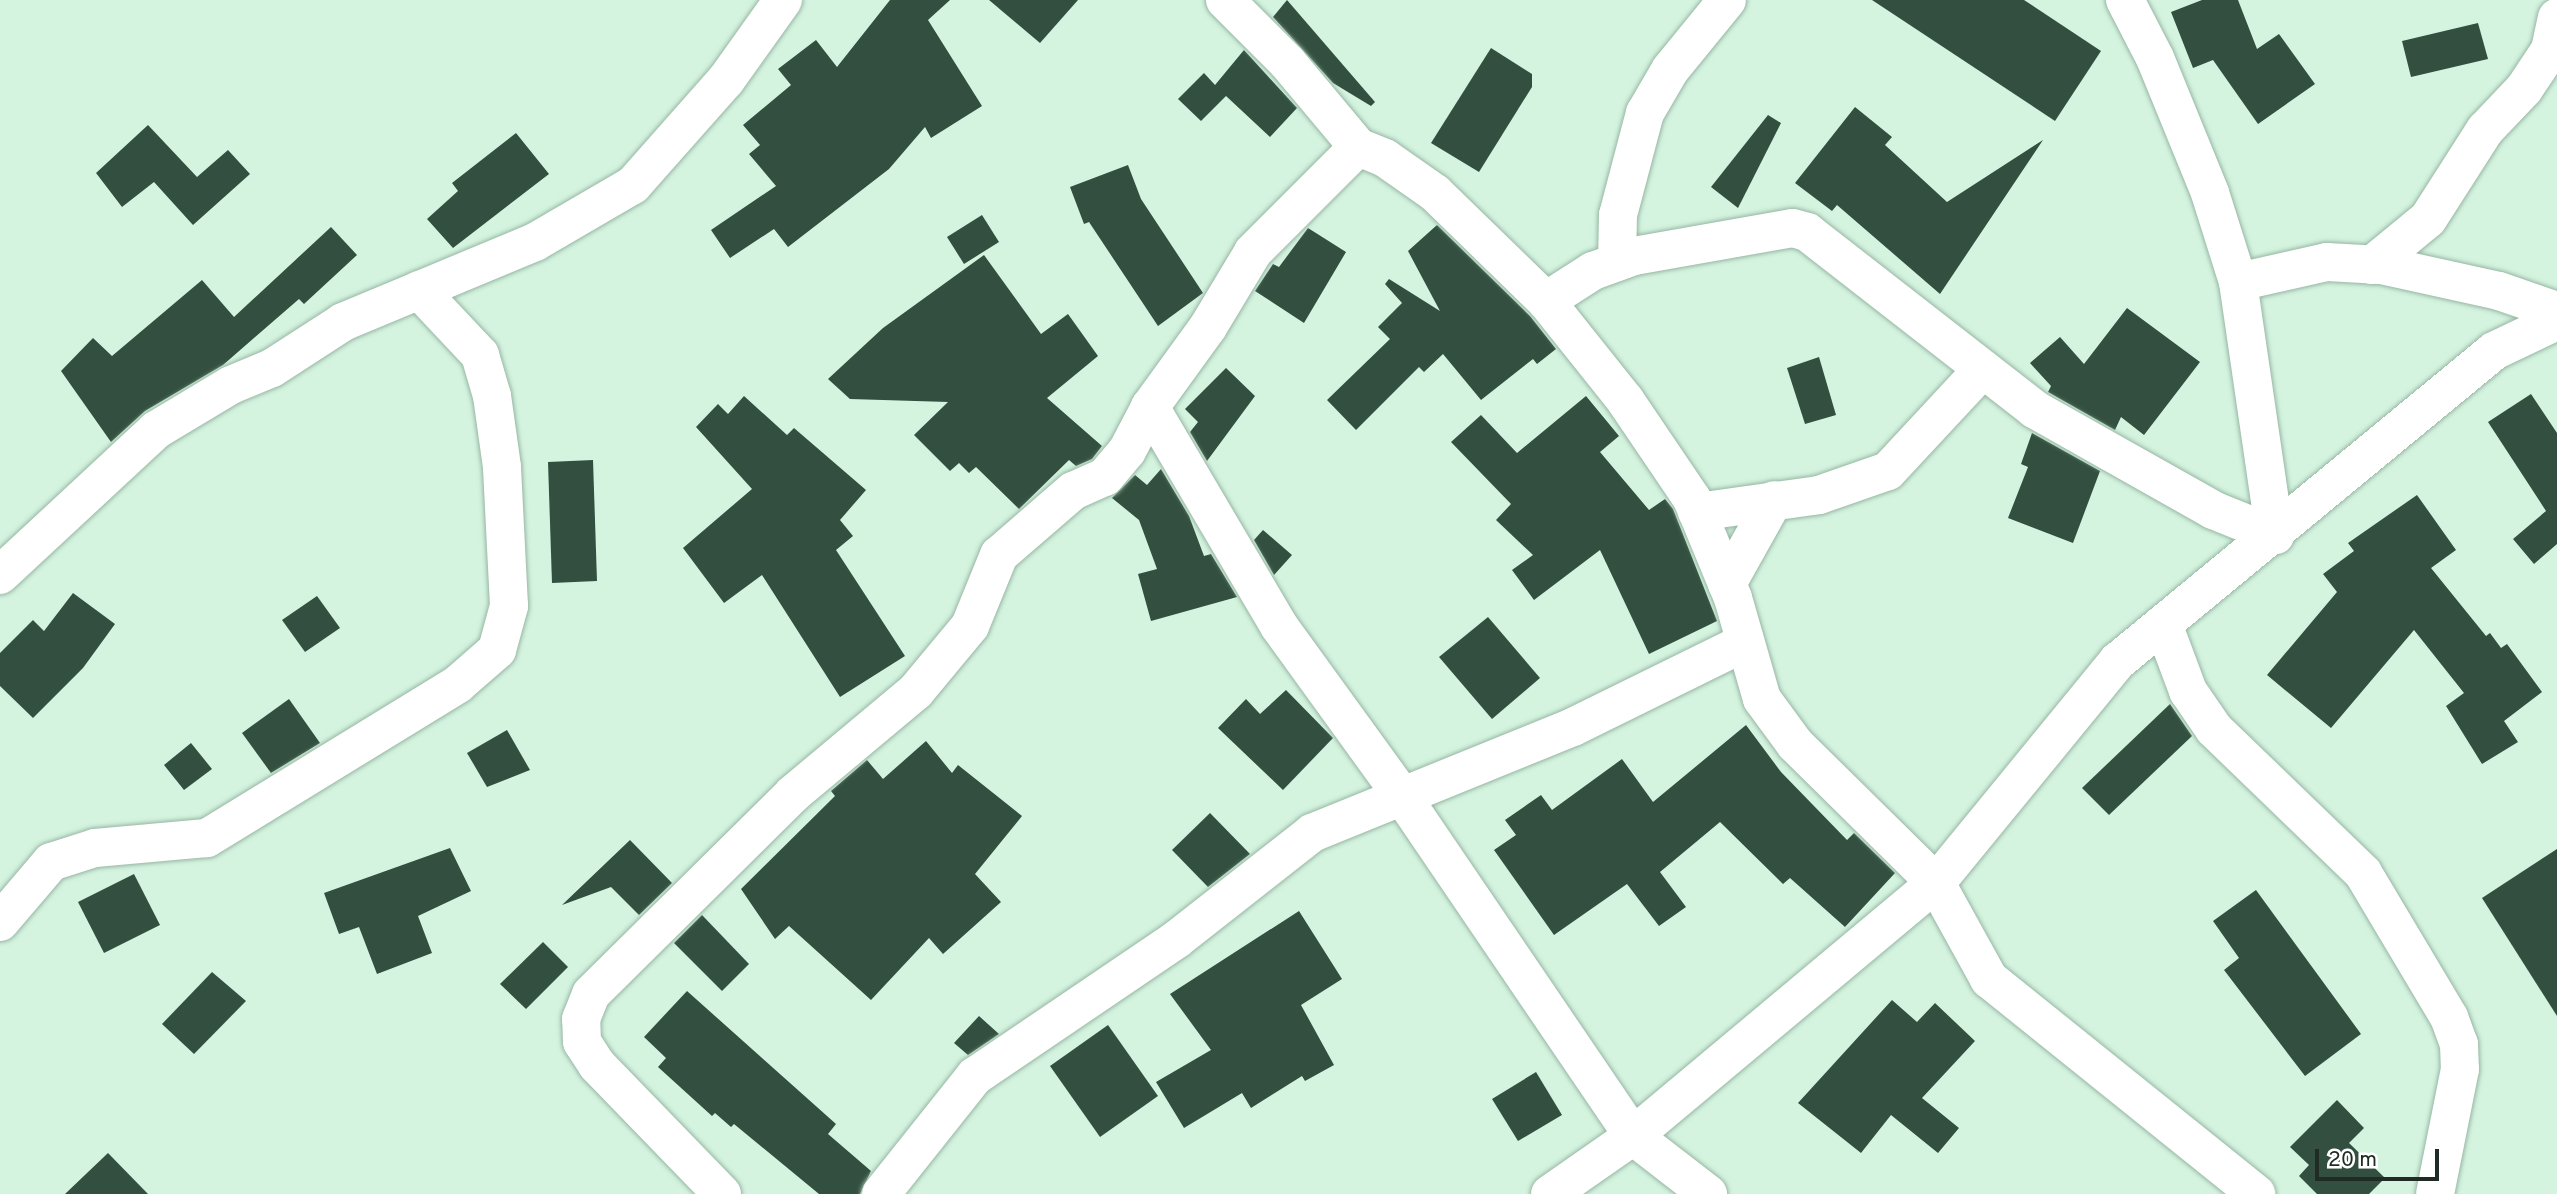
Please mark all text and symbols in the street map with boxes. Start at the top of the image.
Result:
scale bar [2319,1134,2443,1178]
text: 20 m [2328,1147,2377,1174]

